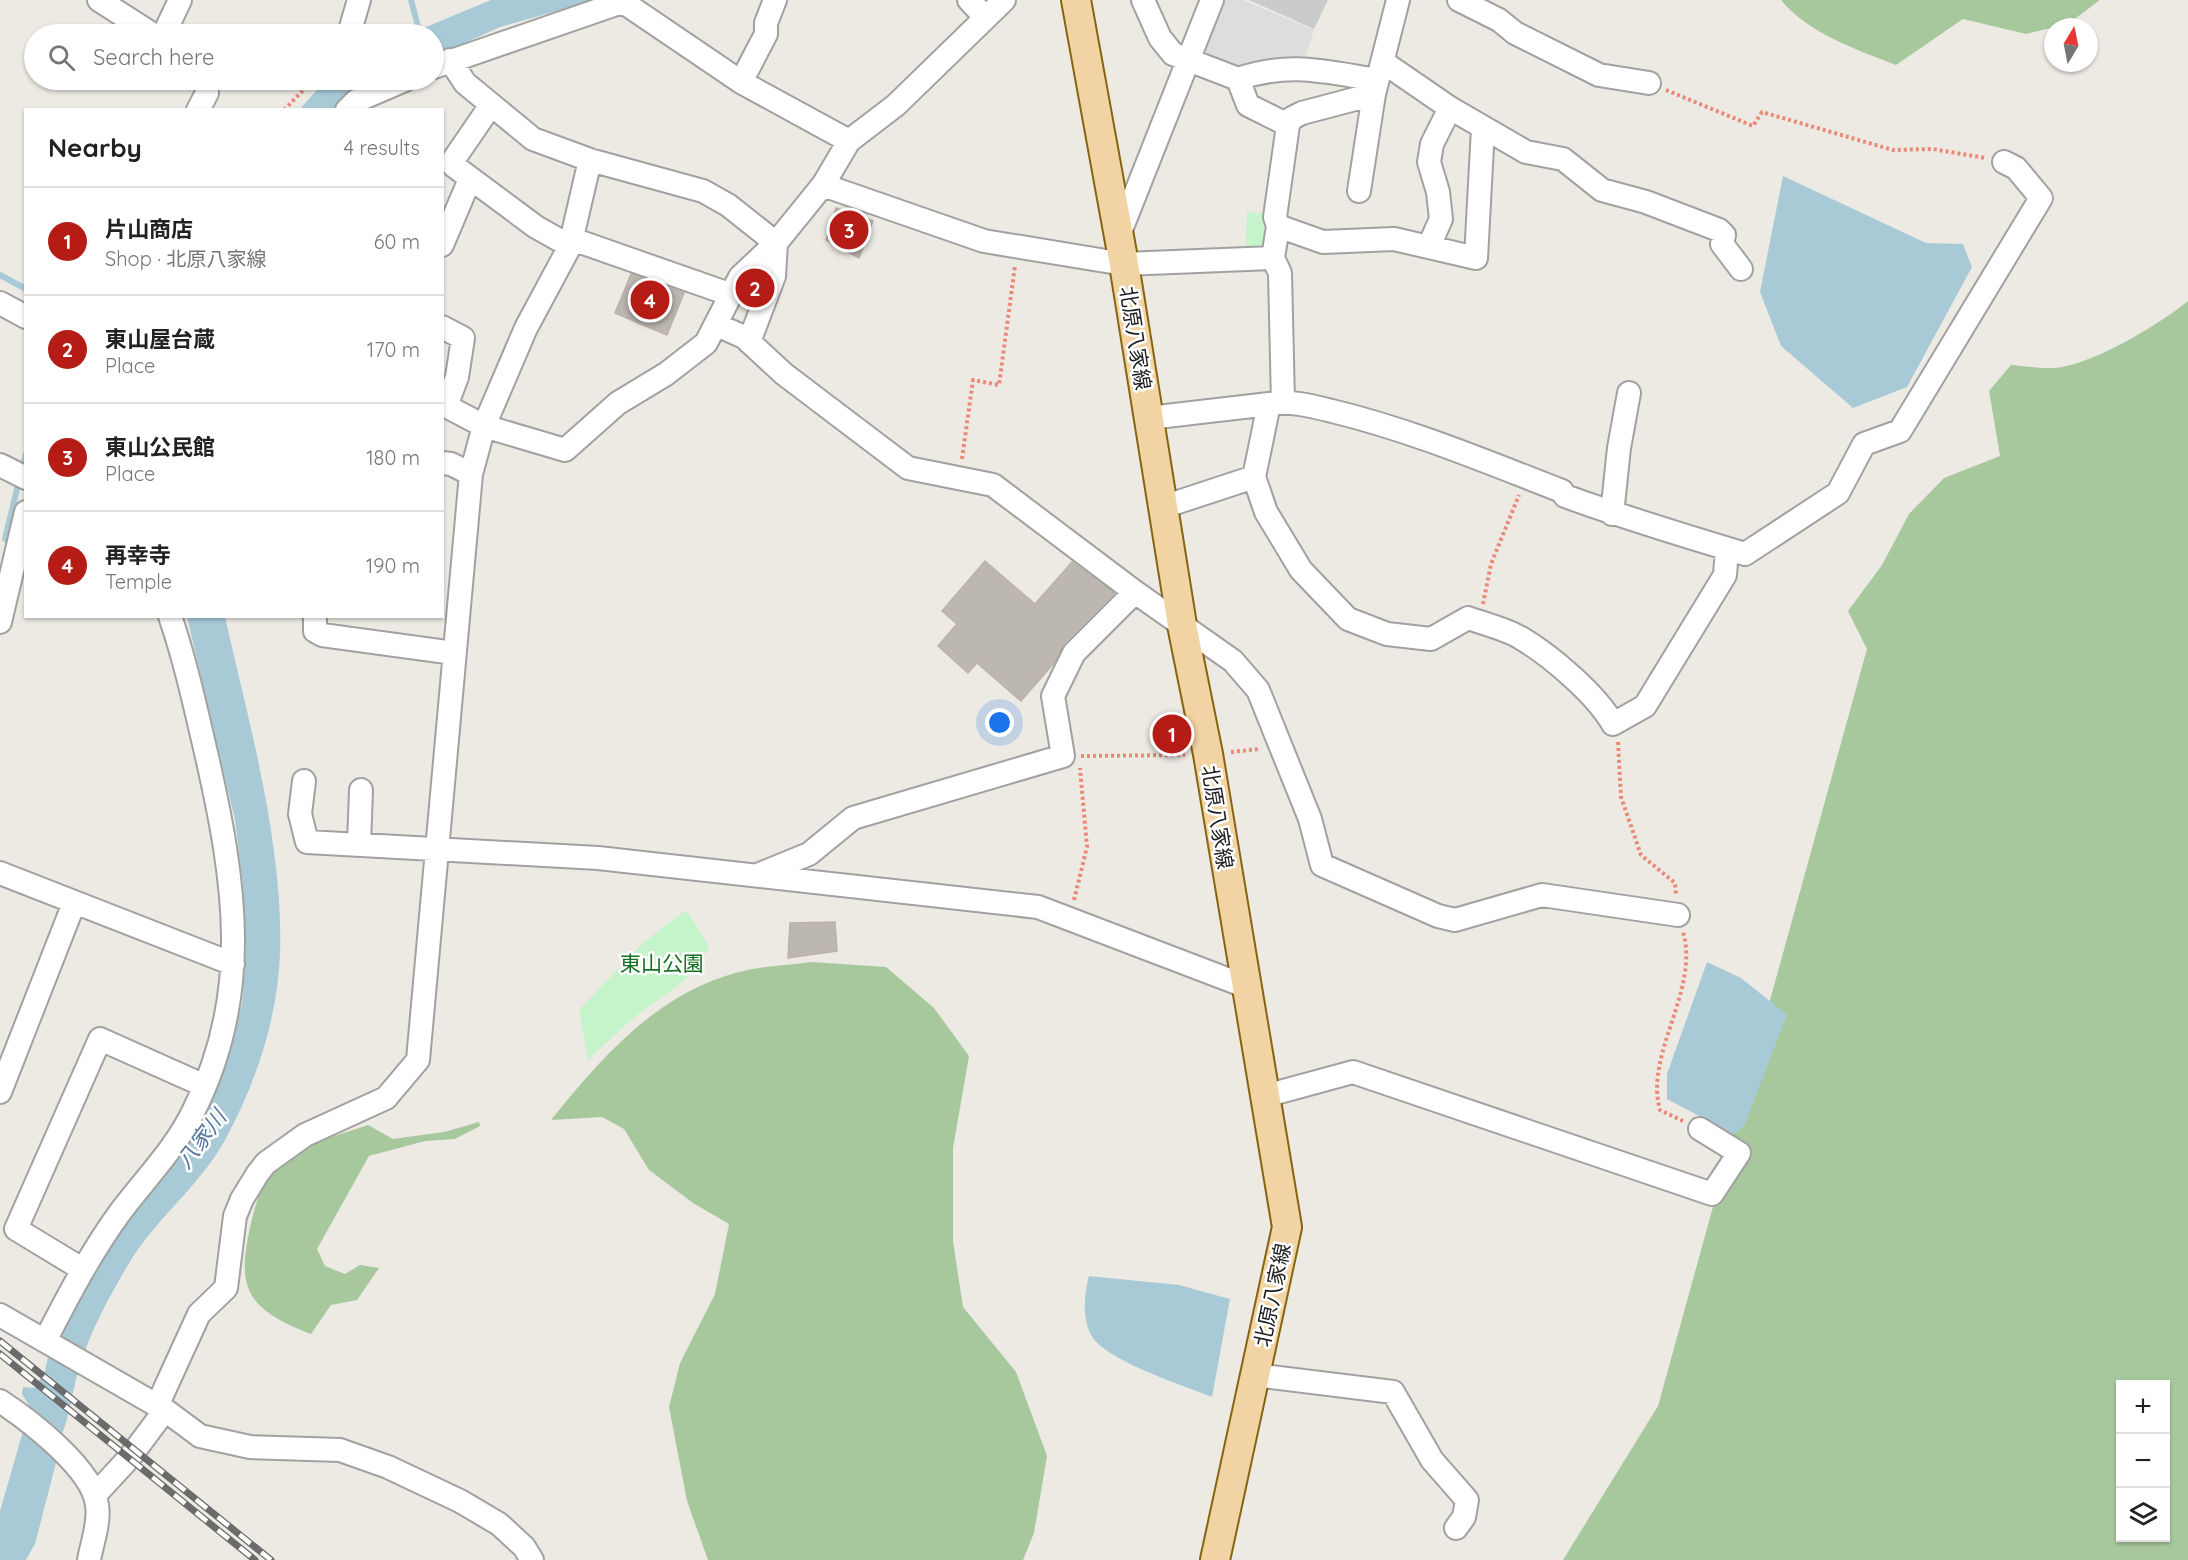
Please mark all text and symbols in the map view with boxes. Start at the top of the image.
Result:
north arrow [2044,18,2098,72]
search box [24,24,444,90]
icon: search [45,41,78,74]
text: Search here [93,43,214,71]
text: Nearby [48,131,142,164]
text: 4 results [344,135,420,160]
pin: 3 [830,208,868,252]
text: 片山商店 [105,215,193,243]
text: 1 [64,229,71,254]
text: 60 m [374,229,420,254]
text: Shop · 北原八家線 [105,246,267,271]
pin: 2 [736,266,774,310]
pin: 4 [630,278,670,322]
street label: 北原八家線 [1115,284,1157,392]
text: 東山屋台蔵 [105,325,215,353]
text: 2 [62,337,73,362]
text: 170 m [367,337,420,362]
text: Place [105,353,155,378]
text: 東山公民館 [105,433,215,461]
text: 3 [62,445,73,470]
text: 180 m [366,445,420,470]
text: Place [105,461,155,486]
text: 再幸寺 [105,541,171,569]
text: 4 [62,553,73,578]
text: 190 m [366,553,420,578]
text: Temple [105,569,172,594]
your location [985,708,1014,737]
pin: 1 [1152,712,1192,756]
street label: 北原八家線 [1197,763,1239,871]
park label: 東山公園 [620,950,704,976]
water label: 八家川 [170,1103,233,1174]
street label: 北原八家線 [1248,1241,1296,1349]
map controls [2116,1380,2170,1542]
button: + [2116,1380,2170,1434]
button: − [2116,1434,2170,1488]
button: layers [2116,1488,2170,1542]

